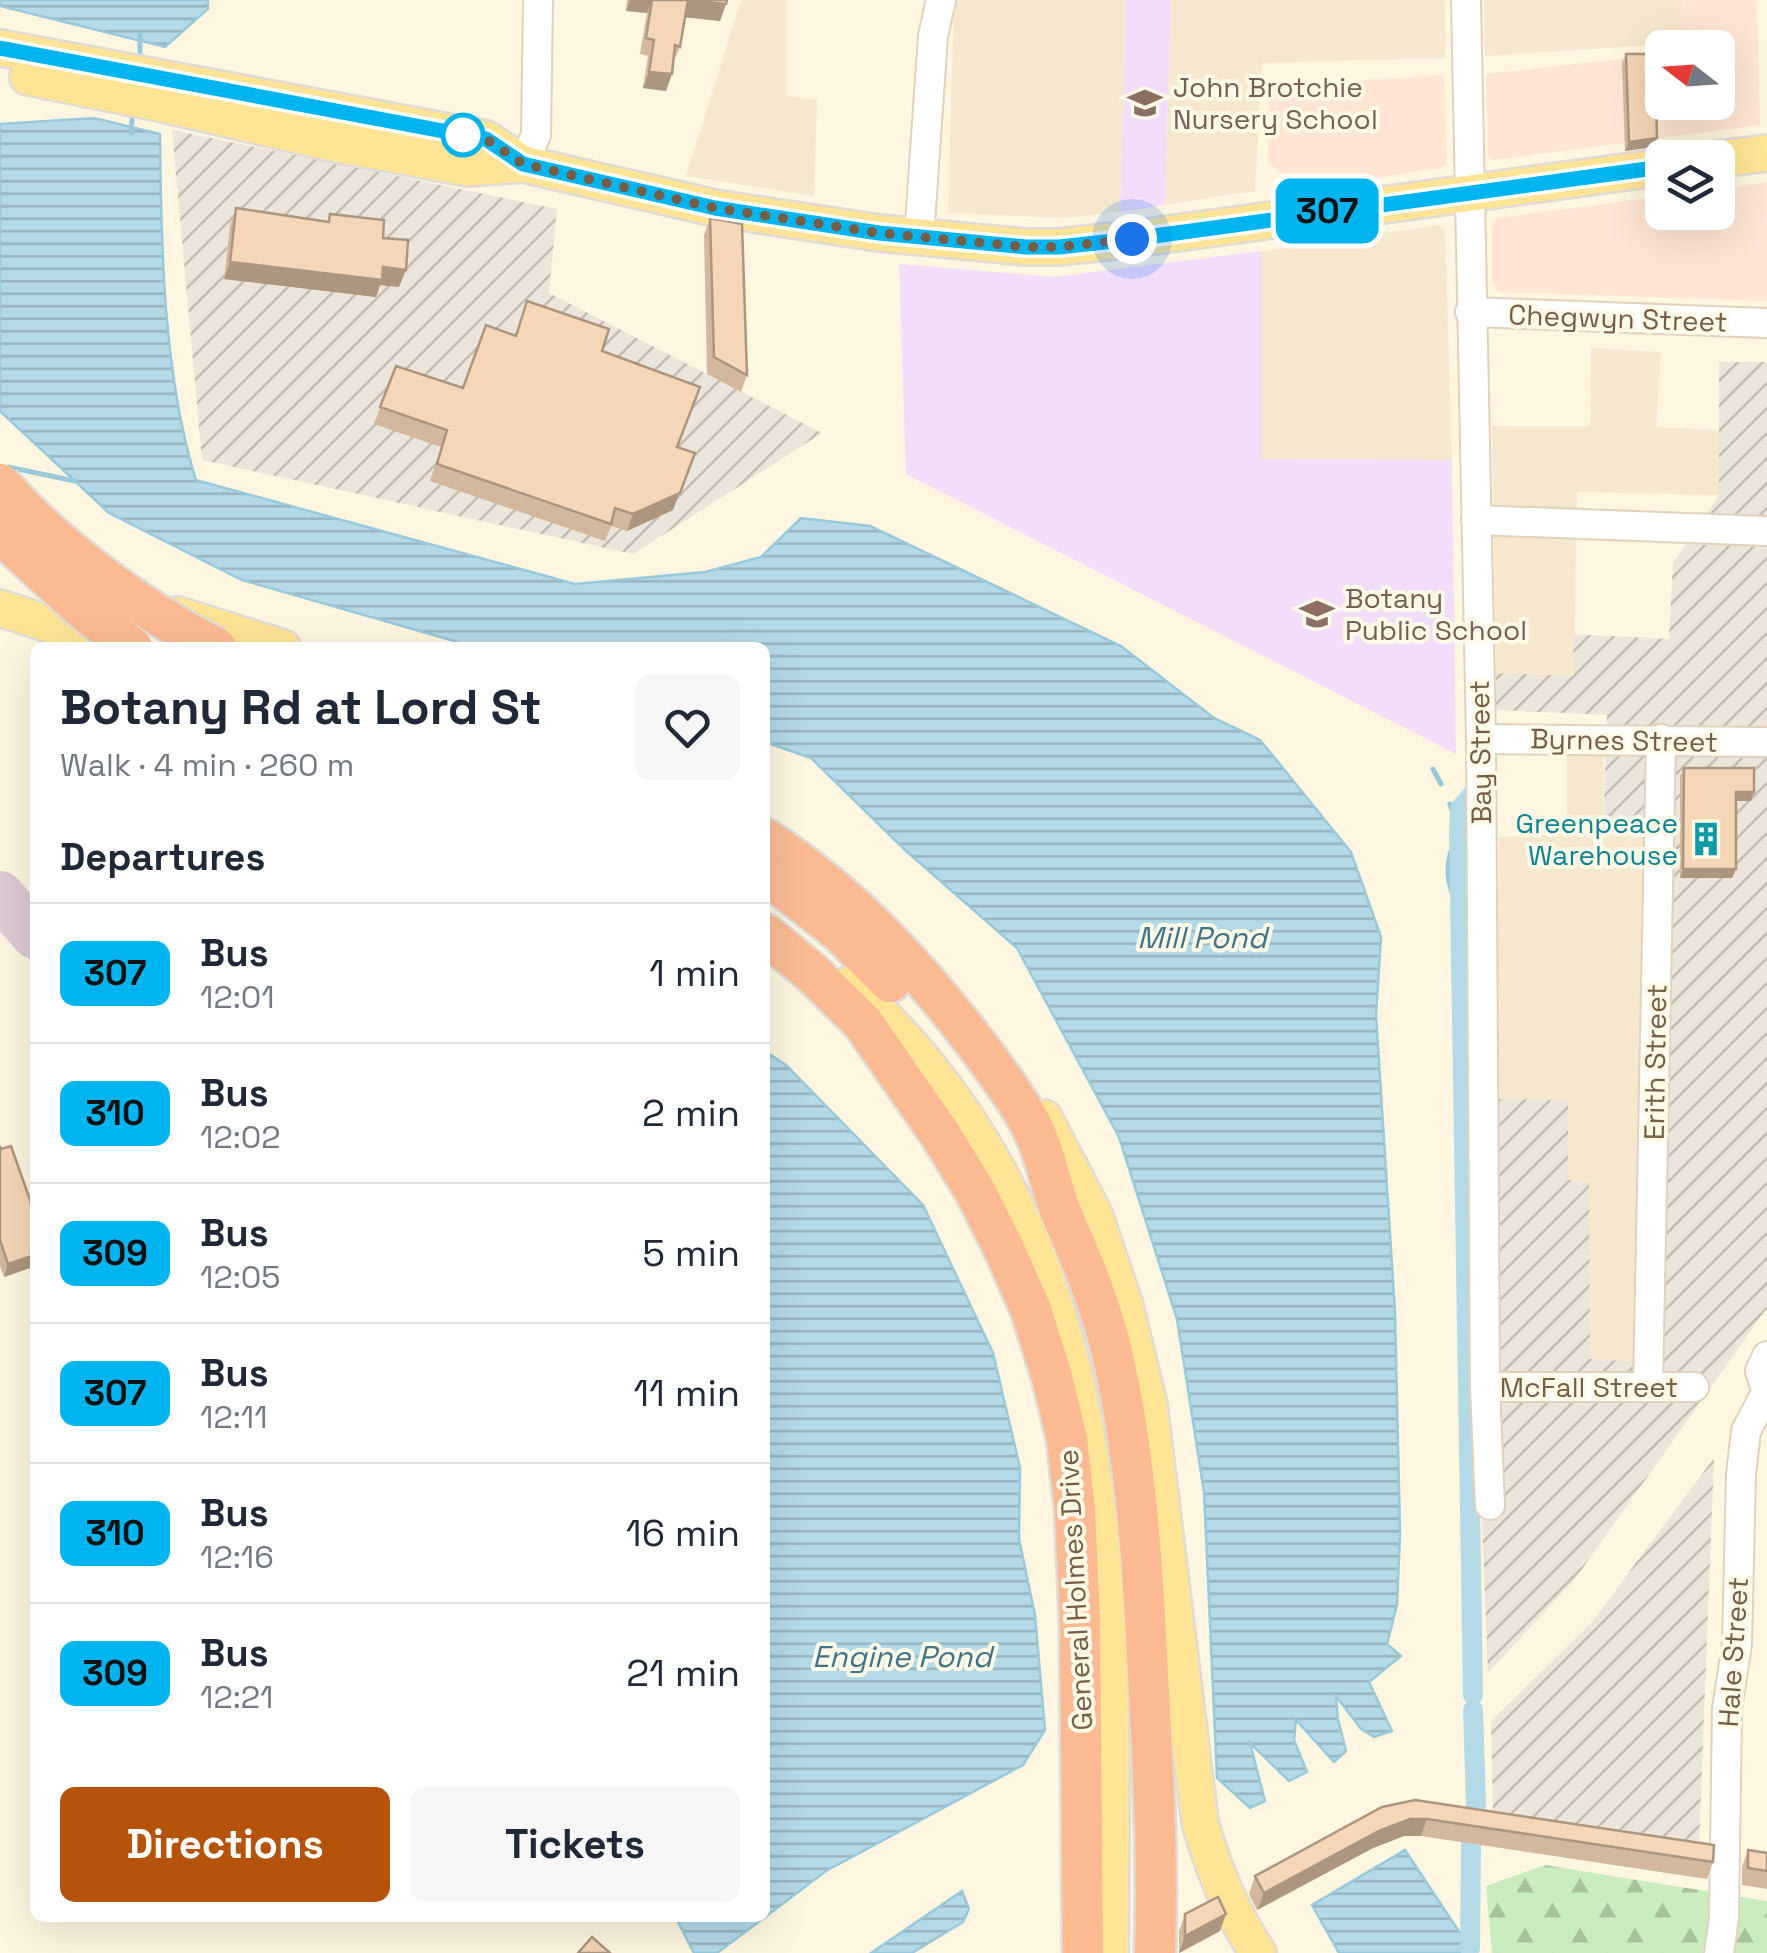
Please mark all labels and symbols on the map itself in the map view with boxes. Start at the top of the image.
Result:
north arrow [1645,30,1735,120]
place label: John Brotchie Nursery School [1173,69,1378,137]
school or university icon: John Brotchie Nursery School [1126,84,1164,122]
unlabelled marker [442,114,484,156]
line badge: 307 [1270,178,1384,244]
your location [1107,214,1157,264]
street label: Chegwyn Street [1508,296,1728,340]
place label: Botany Public School [1345,580,1527,648]
school or university icon: Botany Public School [1298,595,1336,633]
street label: Bay Street [1461,680,1499,824]
street label: Byrnes Street [1530,720,1718,760]
place label: Greenpeace Warehouse [1516,805,1678,873]
building icon: Greenpeace Warehouse [1687,820,1725,858]
water label: Mill Pond [1137,918,1270,957]
street label: Erith Street [1636,984,1674,1140]
street label: McFall Street [1500,1369,1678,1405]
street label: General Holmes Drive [1050,1449,1100,1731]
street label: Hale Street [1710,1576,1756,1728]
water label: Engine Pond [812,1637,995,1676]

